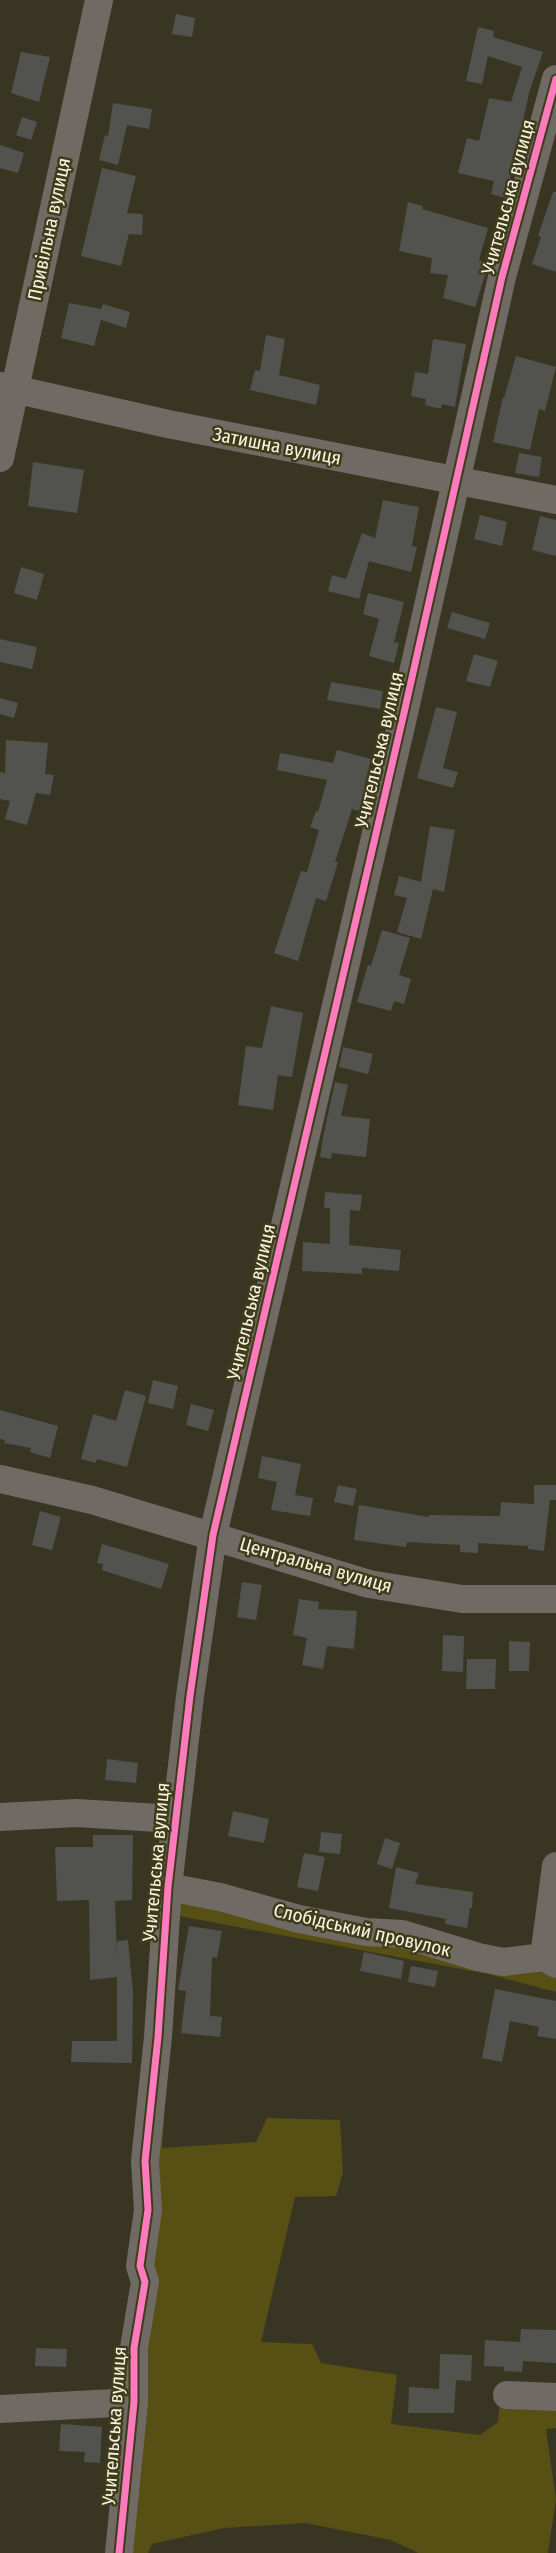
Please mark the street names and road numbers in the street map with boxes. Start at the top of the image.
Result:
street label: Учительська вулиця [476,117,540,278]
street label: Привільна вулиця [23,155,75,303]
street label: Затишна вулиця [211,422,343,470]
street label: Учительська вулиця [350,670,408,831]
street label: Учительська вулиця [222,1222,280,1383]
street label: Центральна вулиця [237,1532,395,1598]
street label: Учительська вулиця [137,1781,174,1944]
street label: Слобідський провулок [271,1898,453,1962]
street label: Учительська вулиця [97,2346,131,2507]

